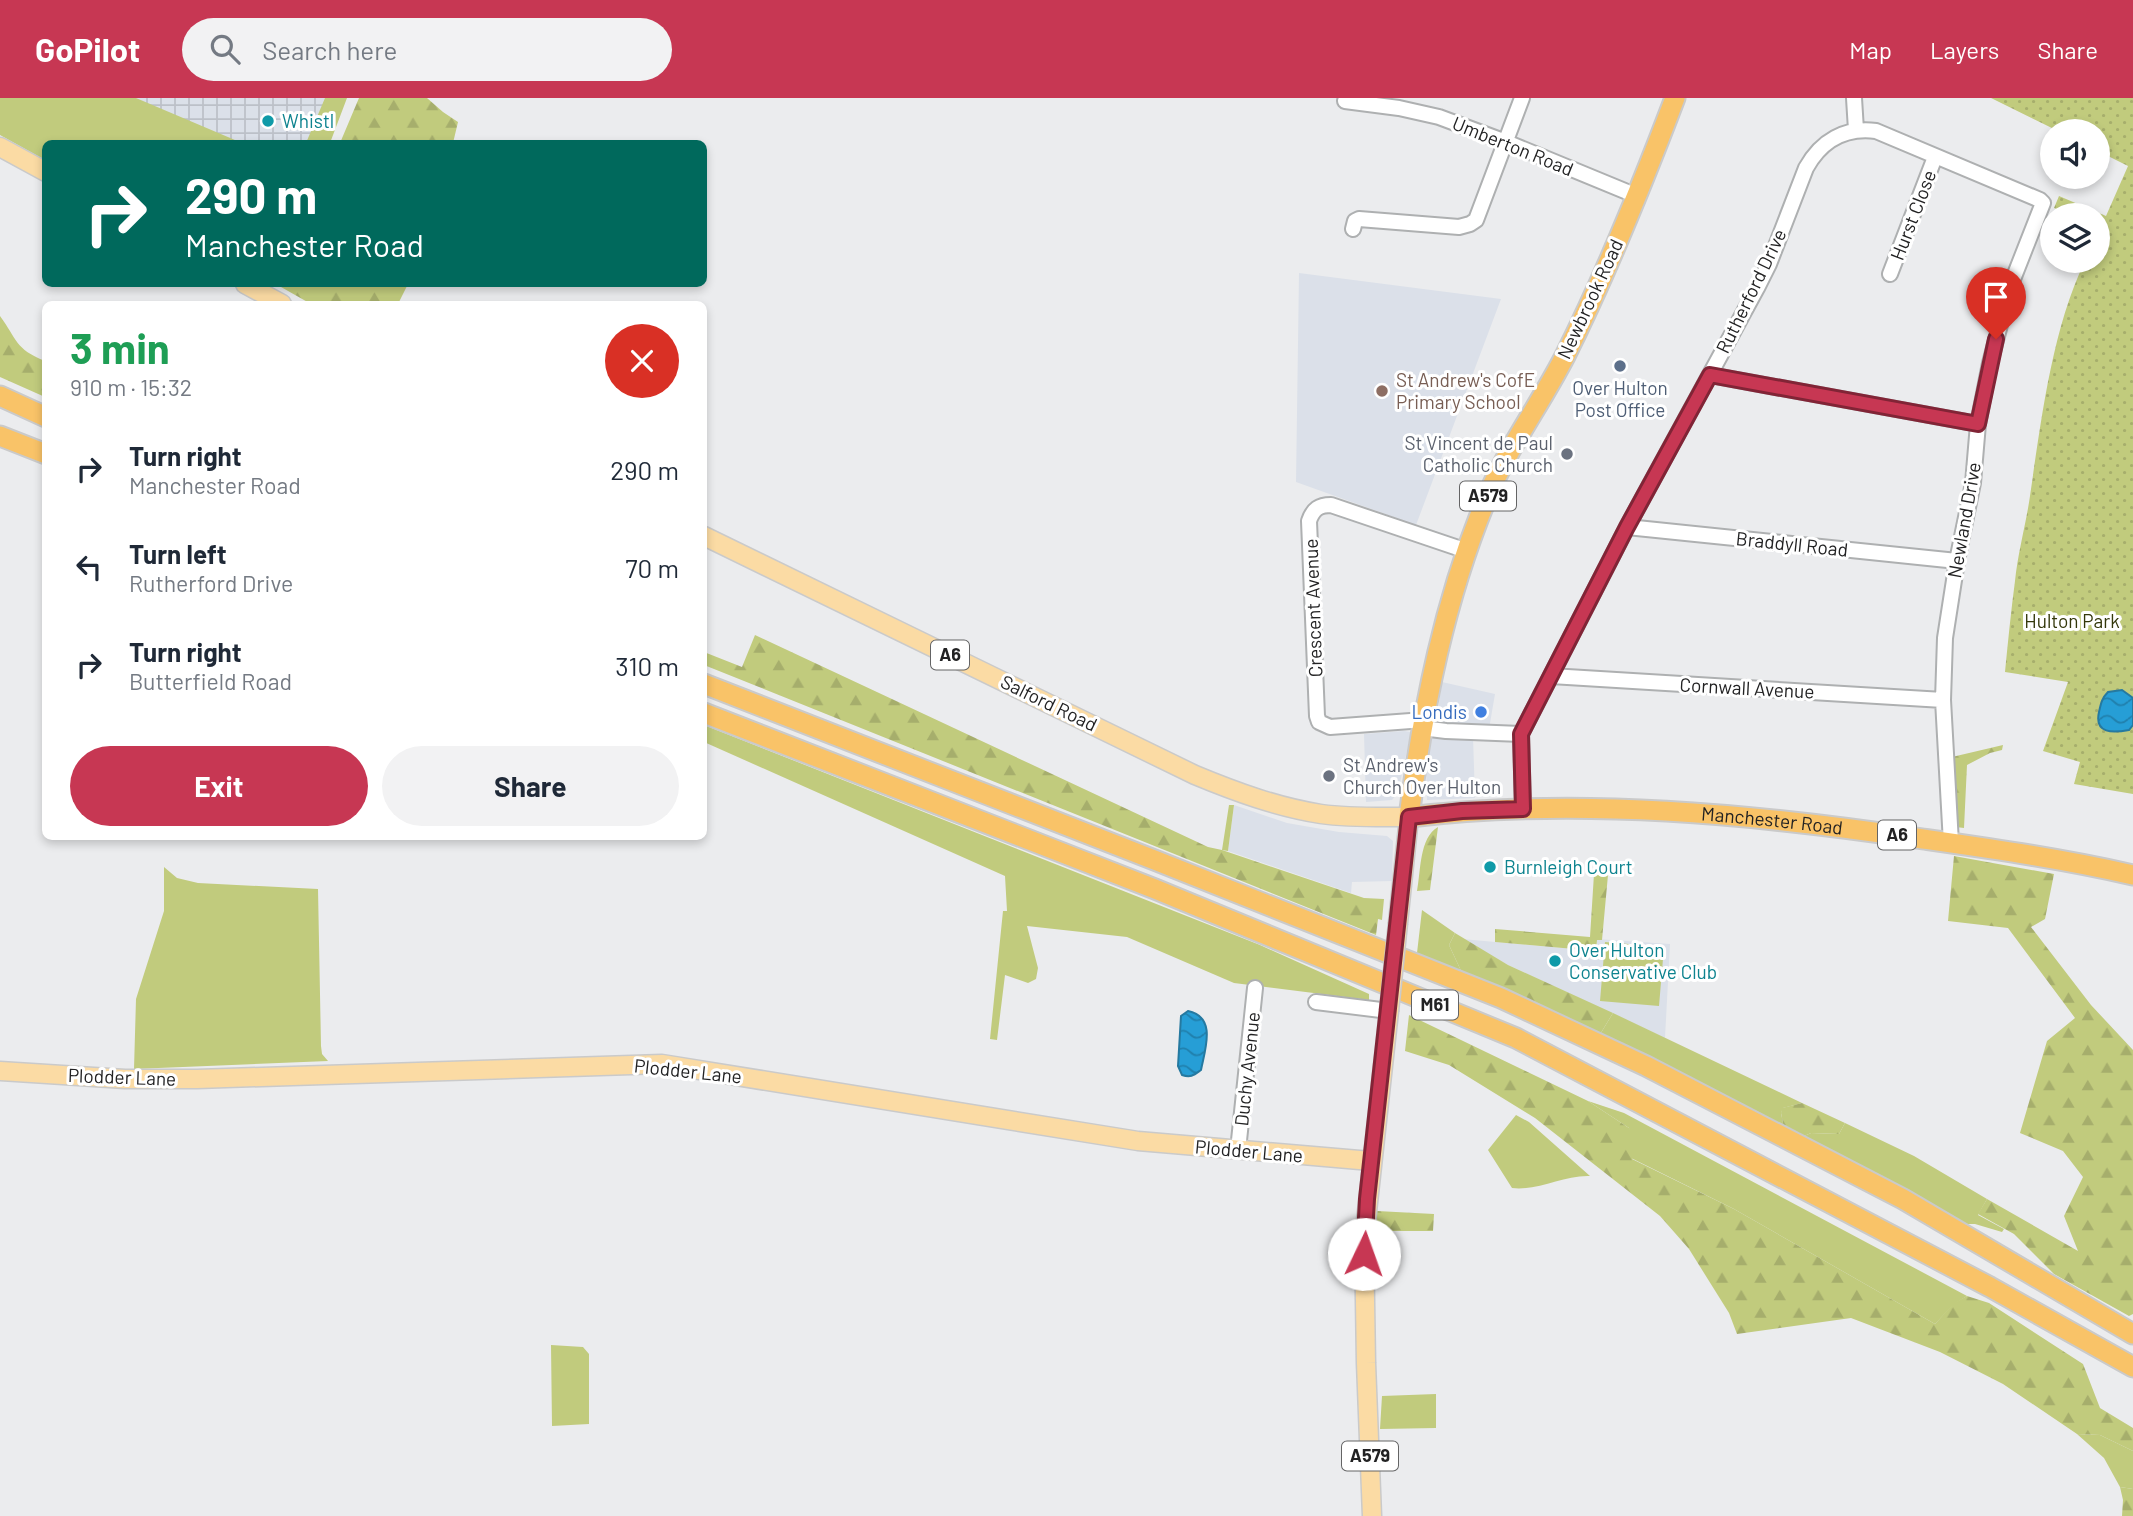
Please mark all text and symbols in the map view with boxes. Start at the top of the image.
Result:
search box [182,18,672,81]
text: GoPilot [35,29,140,69]
icon: search [206,30,244,68]
text: Search here [262,34,397,65]
text: Map [1849,35,1892,64]
text: Layers [1930,35,1999,64]
text: Share [2037,35,2098,64]
place label: Whistl [282,109,334,132]
street label: Umberton Road [1449,111,1577,180]
marker: Whistl [260,113,276,129]
map controls [2040,119,2110,273]
button: sound [2040,119,2110,189]
text: 290 m [185,165,317,224]
street label: Hurst Close [1885,166,1940,263]
icon: right [70,168,161,259]
button: layers [2040,203,2110,273]
text: Manchester Road [185,225,424,263]
street label: Rutherford Drive [1710,225,1791,357]
street label: Newbrook Road [1552,235,1627,362]
pin [1966,267,2026,339]
icon: arrive [1977,278,2015,316]
text: 3 min [70,322,170,372]
button: close [605,324,679,398]
marker: Over Hulton Post Office [1612,358,1628,374]
place label: St Andrew's CofE Primary School [1396,368,1535,413]
text: 910 m · 15:32 [70,373,192,401]
place label: Over Hulton Post Office [1572,376,1668,421]
marker: St Andrew's CofE Primary School [1374,383,1390,399]
place label: St Vincent de Paul Catholic Church [1404,431,1553,476]
text: Turn right [129,440,242,471]
marker: St Vincent de Paul Catholic Church [1559,446,1575,462]
icon: right [70,450,108,488]
text: 290 m [610,454,679,485]
street label: Newland Drive [1942,460,1985,580]
text: Manchester Road [129,471,301,499]
road number: A579 [1460,482,1516,510]
street label: Braddyll Road [1735,526,1849,561]
text: Turn left [129,538,227,569]
street label: Crescent Avenue [1299,538,1326,678]
icon: left [70,548,108,586]
text: 70 m [625,552,679,583]
text: Rutherford Drive [129,569,293,597]
park label: Hulton Park [2024,609,2120,632]
text: Turn right [129,636,242,667]
road number: A6 [931,640,969,670]
icon: right [70,646,108,684]
text: 310 m [615,650,679,681]
text: Butterfield Road [129,667,292,695]
street label: Salford Road [997,669,1101,736]
street label: Cornwall Avenue [1679,672,1815,703]
place label: Londis [1411,700,1467,723]
marker: Londis [1473,704,1489,720]
button: Exit [70,746,368,826]
button: Share [382,746,679,826]
place label: St Andrew's Church Over Hulton [1343,753,1501,798]
marker: St Andrew's Church Over Hulton [1321,768,1337,784]
street label: Manchester Road [1701,801,1844,839]
road number: A6 [1878,820,1916,850]
place label: Burnleigh Court [1504,855,1633,878]
marker: Burnleigh Court [1482,859,1498,875]
place label: Over Hulton Conservative Club [1569,938,1717,983]
marker: Over Hulton Conservative Club [1547,953,1563,969]
road number: M61 [1412,991,1458,1020]
street label: Duchy Avenue [1229,1011,1264,1127]
street label: Plodder Lane [633,1053,743,1088]
street label: Plodder Lane [67,1063,177,1090]
street label: Plodder Lane [1194,1134,1304,1167]
position arrow [1327,1217,1401,1291]
road number: A579 [1342,1442,1398,1470]

